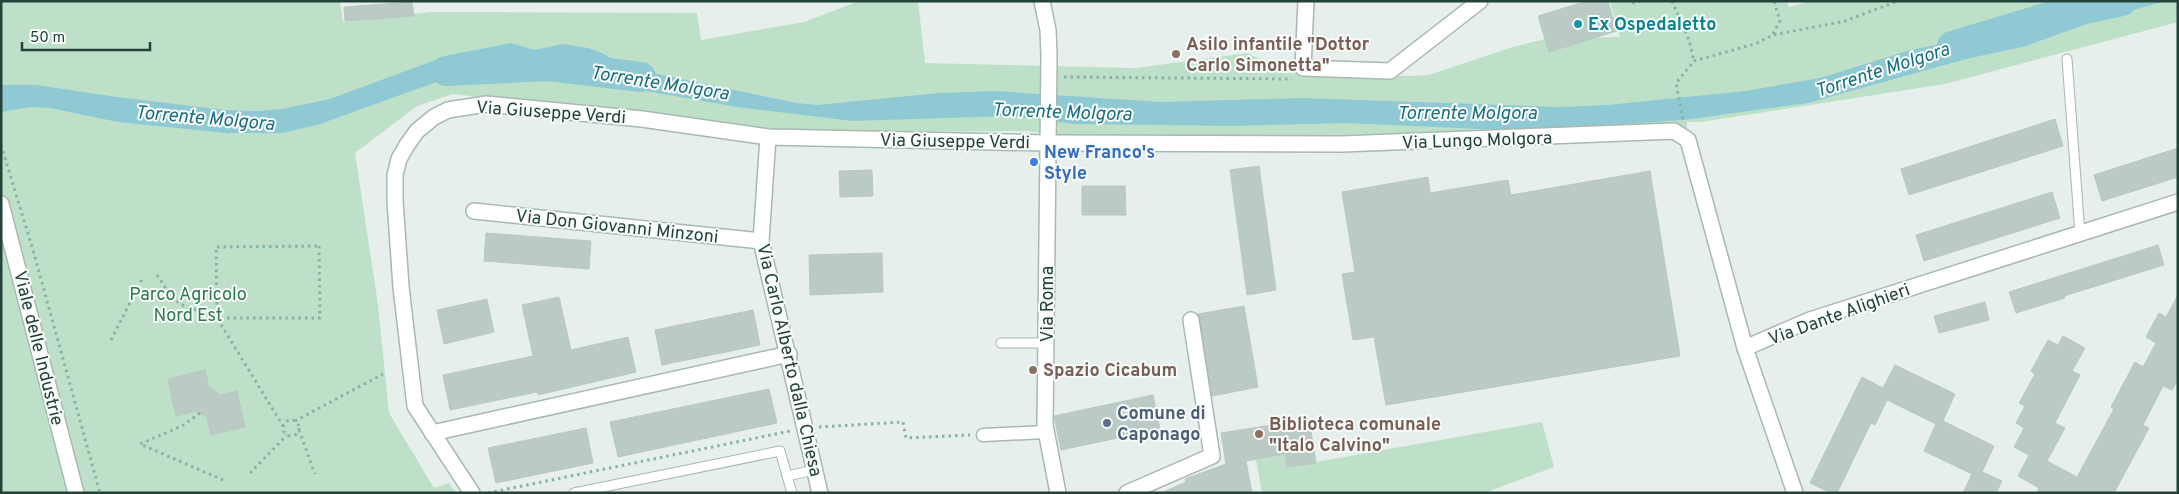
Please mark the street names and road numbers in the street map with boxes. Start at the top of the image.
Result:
street label: Via Giuseppe Verdi [475,97,627,130]
street label: Via Lungo Molgora [1401,127,1553,156]
street label: Via Giuseppe Verdi [880,130,1030,155]
street label: Via Don Giovanni Minzoni [514,205,719,250]
street label: Via Carlo Alberto dalla Chiesa [751,242,827,479]
street label: Via Roma [1037,266,1060,342]
street label: Viale delle Industrie [7,269,68,428]
street label: Via Dante Alighieri [1766,279,1913,352]

